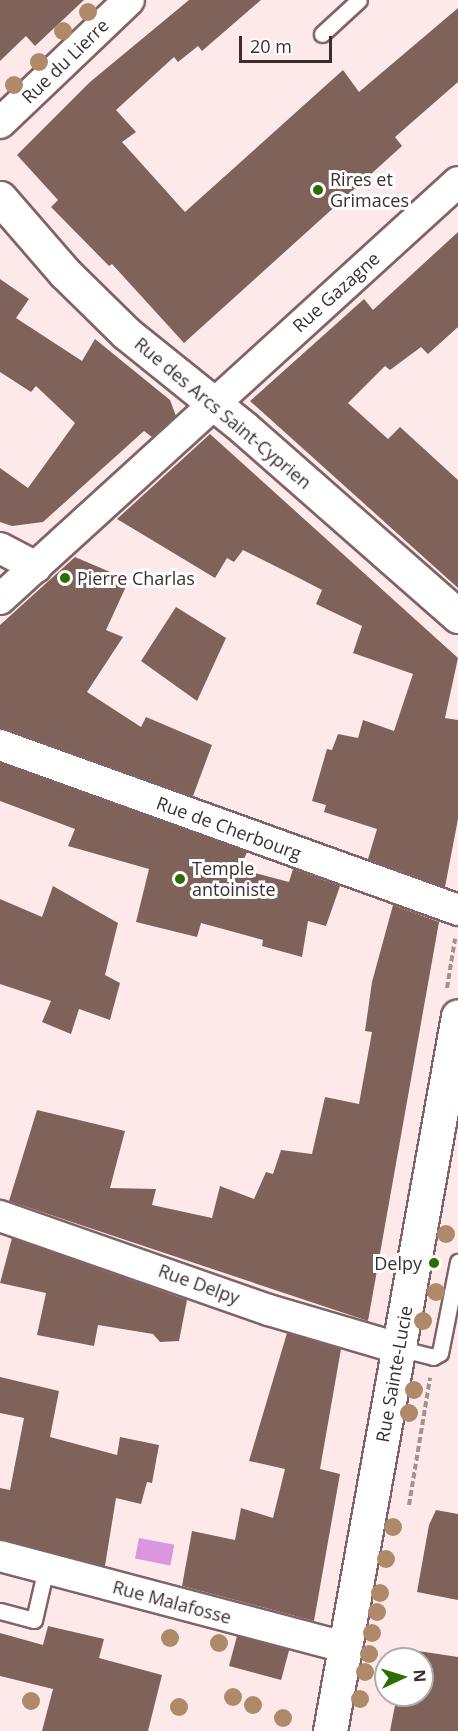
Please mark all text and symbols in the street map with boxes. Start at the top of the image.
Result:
street label: Rue du Lierre [17,14,113,108]
scale bar [242,24,335,62]
text: 20 m [250,34,292,58]
place label: Rires et Grimaces [330,169,409,212]
marker: Rires et Grimaces [311,183,325,197]
street label: Rue Gazagne [288,247,384,337]
street label: Rue des Arcs Saint-Cyprien [130,333,316,493]
place label: Pierre Charlas [77,567,195,589]
marker: Pierre Charlas [58,571,72,585]
street label: Rue de Cherbourg [154,792,304,864]
place label: Temple antoiniste [192,858,276,900]
marker: Temple antoiniste [173,872,187,886]
place label: Delpy [374,1252,422,1274]
marker: Delpy [427,1256,441,1270]
street label: Rue Delpy [156,1259,242,1309]
street label: Rue Sainte-Lucie [371,1304,417,1444]
street label: Rue Malafosse [110,1576,234,1628]
north arrow [374,1647,434,1707]
text: N [409,1669,431,1683]

